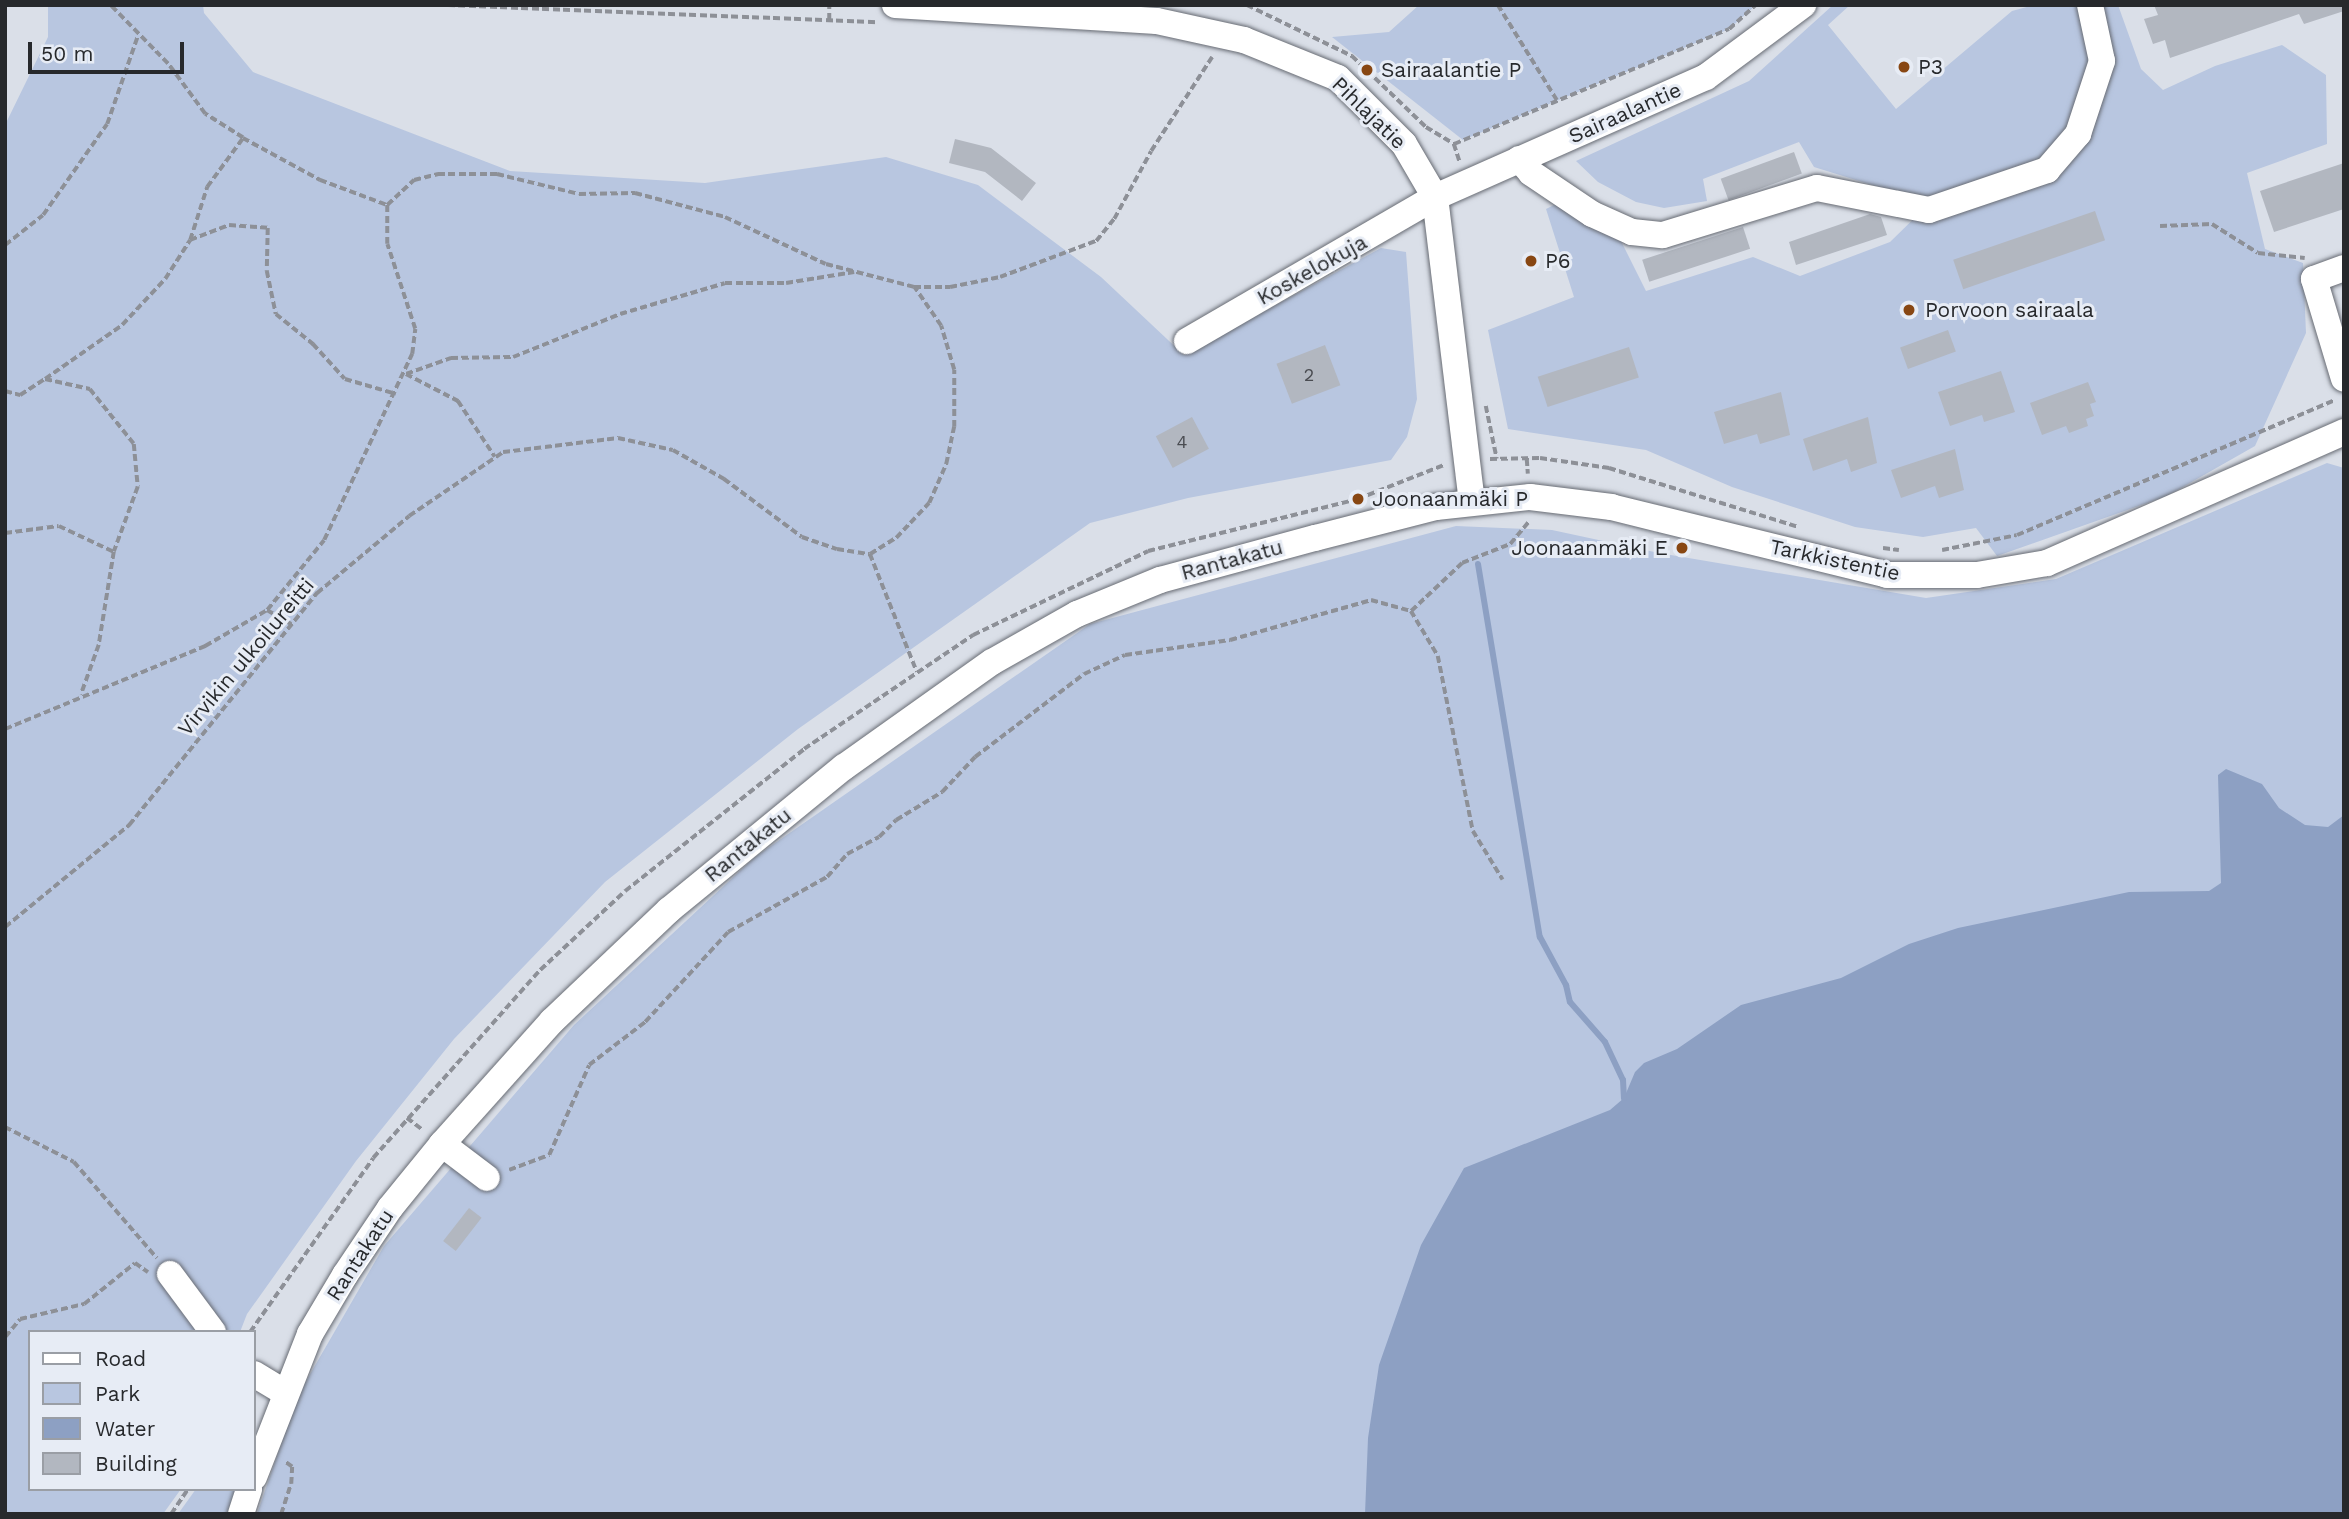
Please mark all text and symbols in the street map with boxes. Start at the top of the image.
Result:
scale bar [32,28,187,72]
text: 50 m [41,41,93,66]
place label: P3 [1918,54,1943,80]
place label: Sairaalantie P [1381,57,1521,83]
marker: P3 [1896,59,1912,75]
marker: Sairaalantie P [1359,62,1375,78]
street label: Pihlajatie [1327,72,1411,154]
street label: Sairaalantie [1565,77,1685,149]
street label: Koskelokuja [1253,230,1371,310]
place label: P6 [1545,248,1571,274]
marker: P6 [1523,253,1539,269]
place label: Porvoon sairaala [1925,297,2094,323]
marker: Porvoon sairaala [1899,300,1919,320]
house number: 2 [1304,364,1314,386]
house number: 4 [1177,431,1187,453]
place label: Joonaanmäki P [1372,486,1528,512]
marker: Joonaanmäki P [1350,491,1366,507]
street label: Rantakatu [1178,534,1286,586]
street label: Tarkkistentie [1768,534,1902,586]
place label: Joonaanmäki E [1511,535,1668,561]
marker: Joonaanmäki E [1674,540,1690,556]
street label: Virvikin ulkoilureitti [173,573,319,741]
street label: Rantakatu [700,802,796,888]
street label: Rantakatu [321,1204,399,1306]
legend [28,1330,256,1491]
text: Road [95,1346,146,1371]
text: Park [95,1381,140,1406]
text: Water [95,1416,155,1441]
text: Building [95,1451,177,1476]

